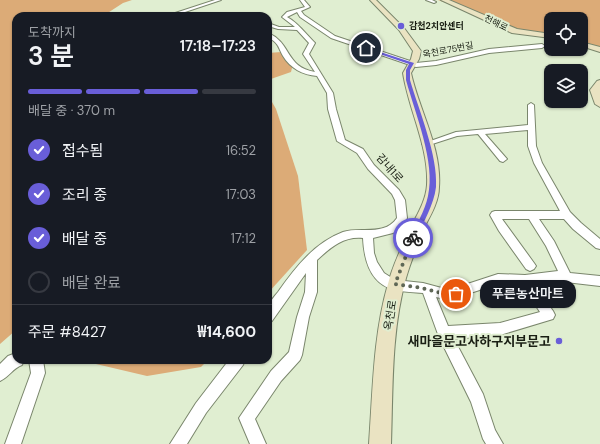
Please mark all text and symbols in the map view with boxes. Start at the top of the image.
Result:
street label: 천해로 [482,12,510,34]
map controls [544,12,588,108]
button: locate [544,12,588,56]
place label: 감천2치안센터 [409,20,464,32]
marker: 감천2치안센터 [396,21,406,31]
text: 도착까지 [28,24,76,41]
pin [349,31,383,65]
text: 17:18–17:23 [180,36,256,56]
icon: home [355,37,377,59]
text: 3 분 [28,39,74,73]
street label: 옥천로75번길 [422,39,474,61]
button: layers [544,64,588,108]
text: 배달 중 · 370 m [28,102,115,119]
icon: check [28,139,50,161]
text: 접수됨 [62,141,103,161]
text: 16:52 [226,142,256,159]
street label: 감내1로 [373,151,407,185]
icon: check [28,183,50,205]
text: 조리 중 [62,185,107,205]
text: 17:03 [226,186,256,203]
courier [393,218,433,258]
icon: check [28,227,50,249]
icon: bike [402,227,424,249]
text: 배달 중 [62,229,107,249]
text: 17:12 [231,230,256,247]
text: 배달 완료 [62,273,121,293]
pin [439,277,473,311]
callout: 푸른농산마트 [480,280,576,308]
icon: bag [445,283,467,305]
text: 푸른농산마트 [492,285,564,302]
street label: 옥천로 [381,299,399,331]
text: 주문 #8427 [28,322,106,342]
text: ₩14,600 [198,322,256,342]
place label: 새마을문고사하구지부문고 [407,333,551,350]
marker: 새마을문고사하구지부문고 [554,336,564,346]

